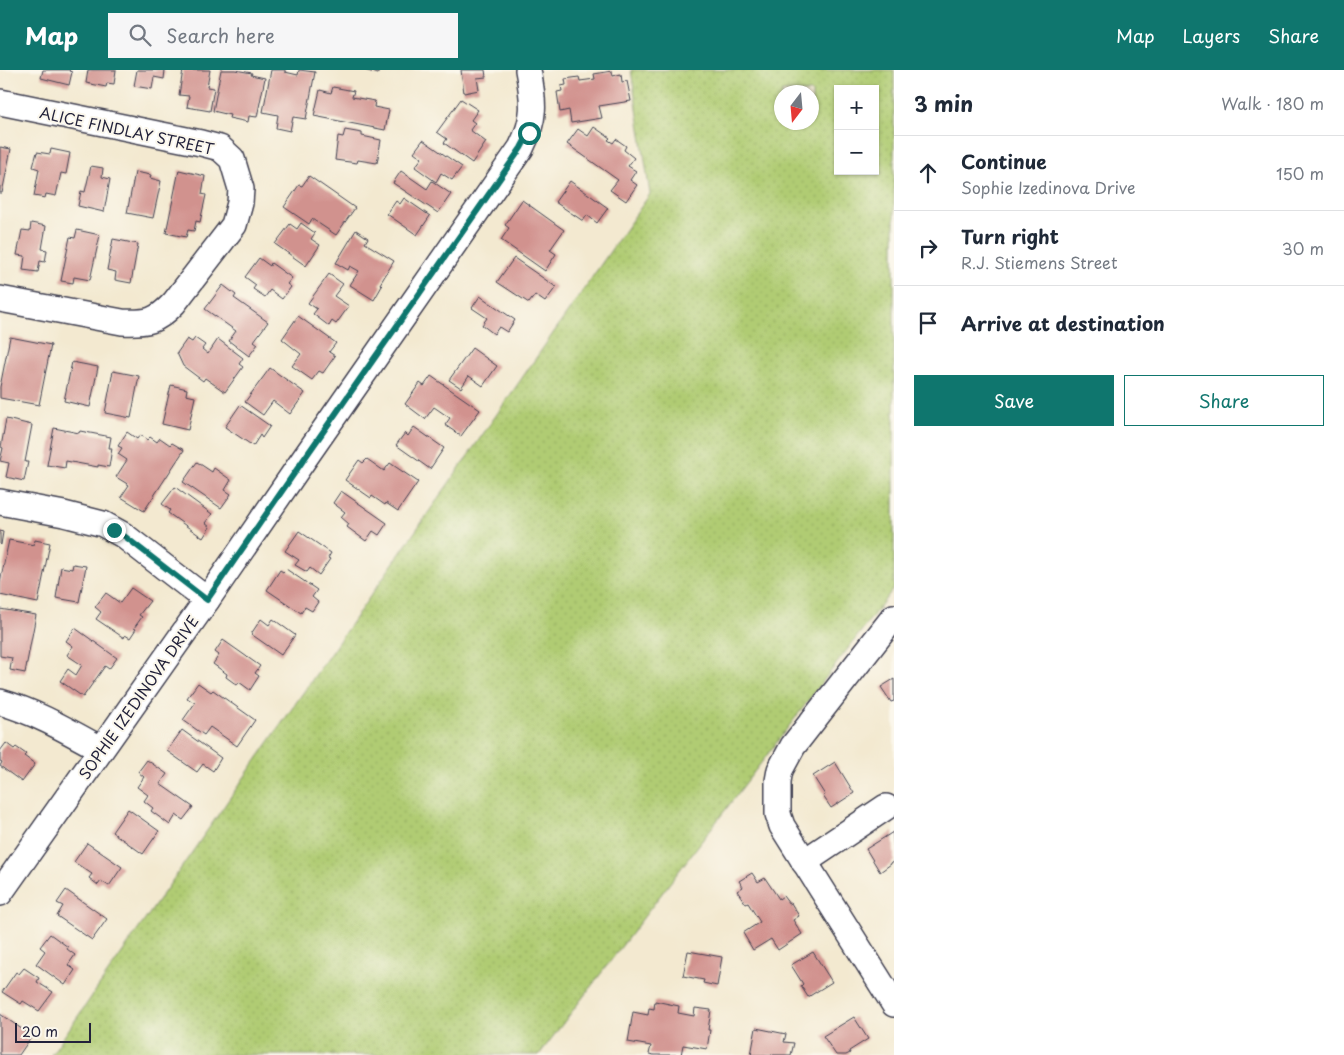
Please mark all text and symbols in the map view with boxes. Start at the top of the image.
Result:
search box [108,13,458,58]
text: Map [25,17,78,53]
icon: search [126,21,154,49]
text: Search here [166,21,275,49]
text: Map [1116,22,1155,49]
text: Layers [1183,22,1240,49]
text: Share [1268,22,1319,49]
north arrow [774,85,819,130]
map controls [834,85,879,175]
button: + [834,85,879,130]
text: 3 min [914,87,973,119]
text: Walk · 180 m [1221,91,1324,115]
street label: ALICE FINDLAY STREET [38,100,217,160]
route start [518,122,541,145]
button: − [834,130,879,175]
text: Continue [961,147,1047,175]
icon: ahead [914,159,942,187]
text: 150 m [1276,161,1324,185]
text: Sophie Izedinova Drive [961,175,1135,199]
text: Turn right [961,222,1059,250]
icon: right [914,234,942,262]
text: 30 m [1282,236,1324,260]
text: R.J. Stiemens Street [961,250,1118,274]
icon: arrive [914,309,942,337]
text: Arrive at destination [961,309,1165,337]
button: Save [914,375,1114,426]
button: Share [1124,375,1324,426]
route end [103,519,126,542]
street label: SOPHIE IZEDINOVA DRIVE [72,610,204,784]
scale bar [15,1020,91,1043]
text: 20 m [22,1021,58,1042]

